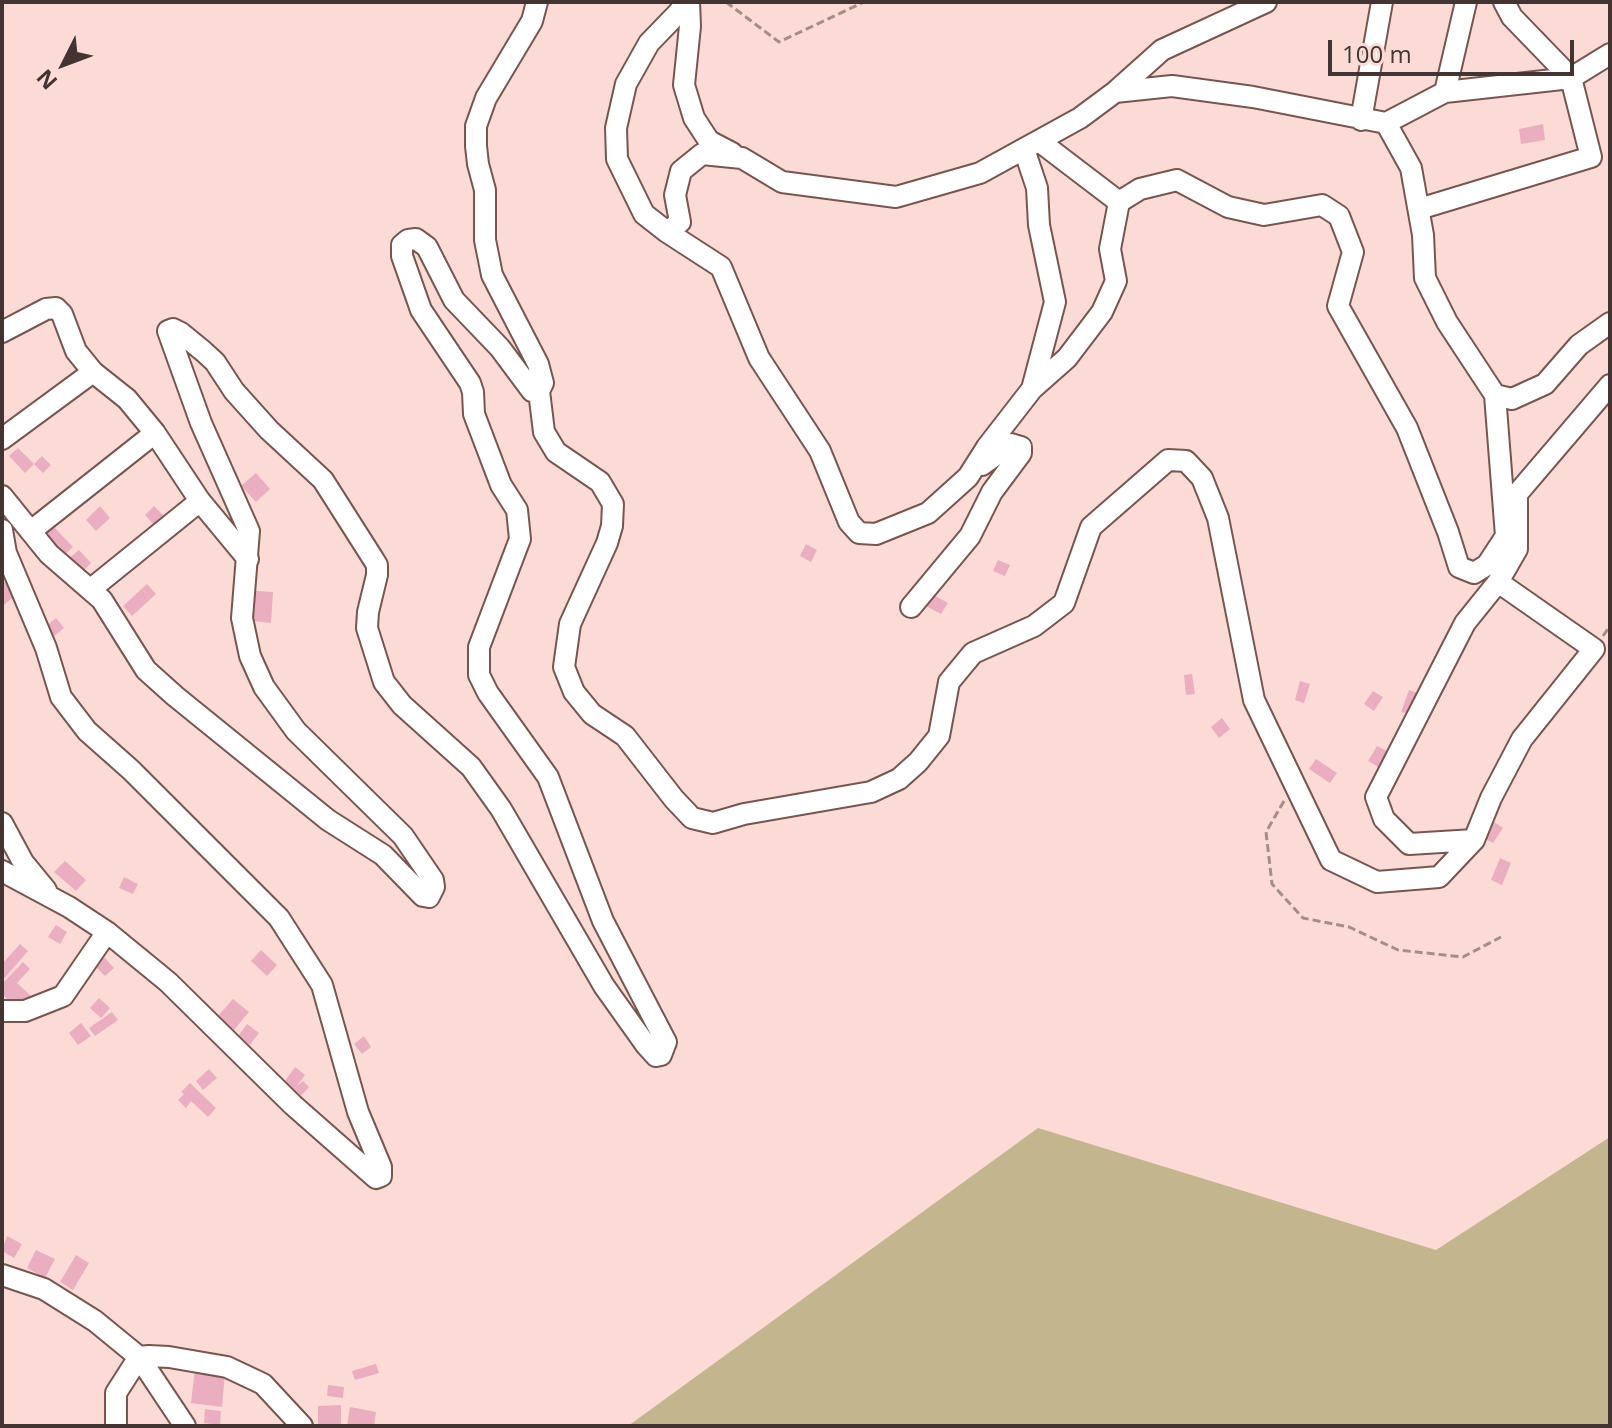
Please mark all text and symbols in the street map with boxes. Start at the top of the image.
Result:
north arrow [24,24,104,104]
scale bar [1332,24,1578,74]
text: 100 m [1342,37,1412,70]
text: N [29,63,63,97]

